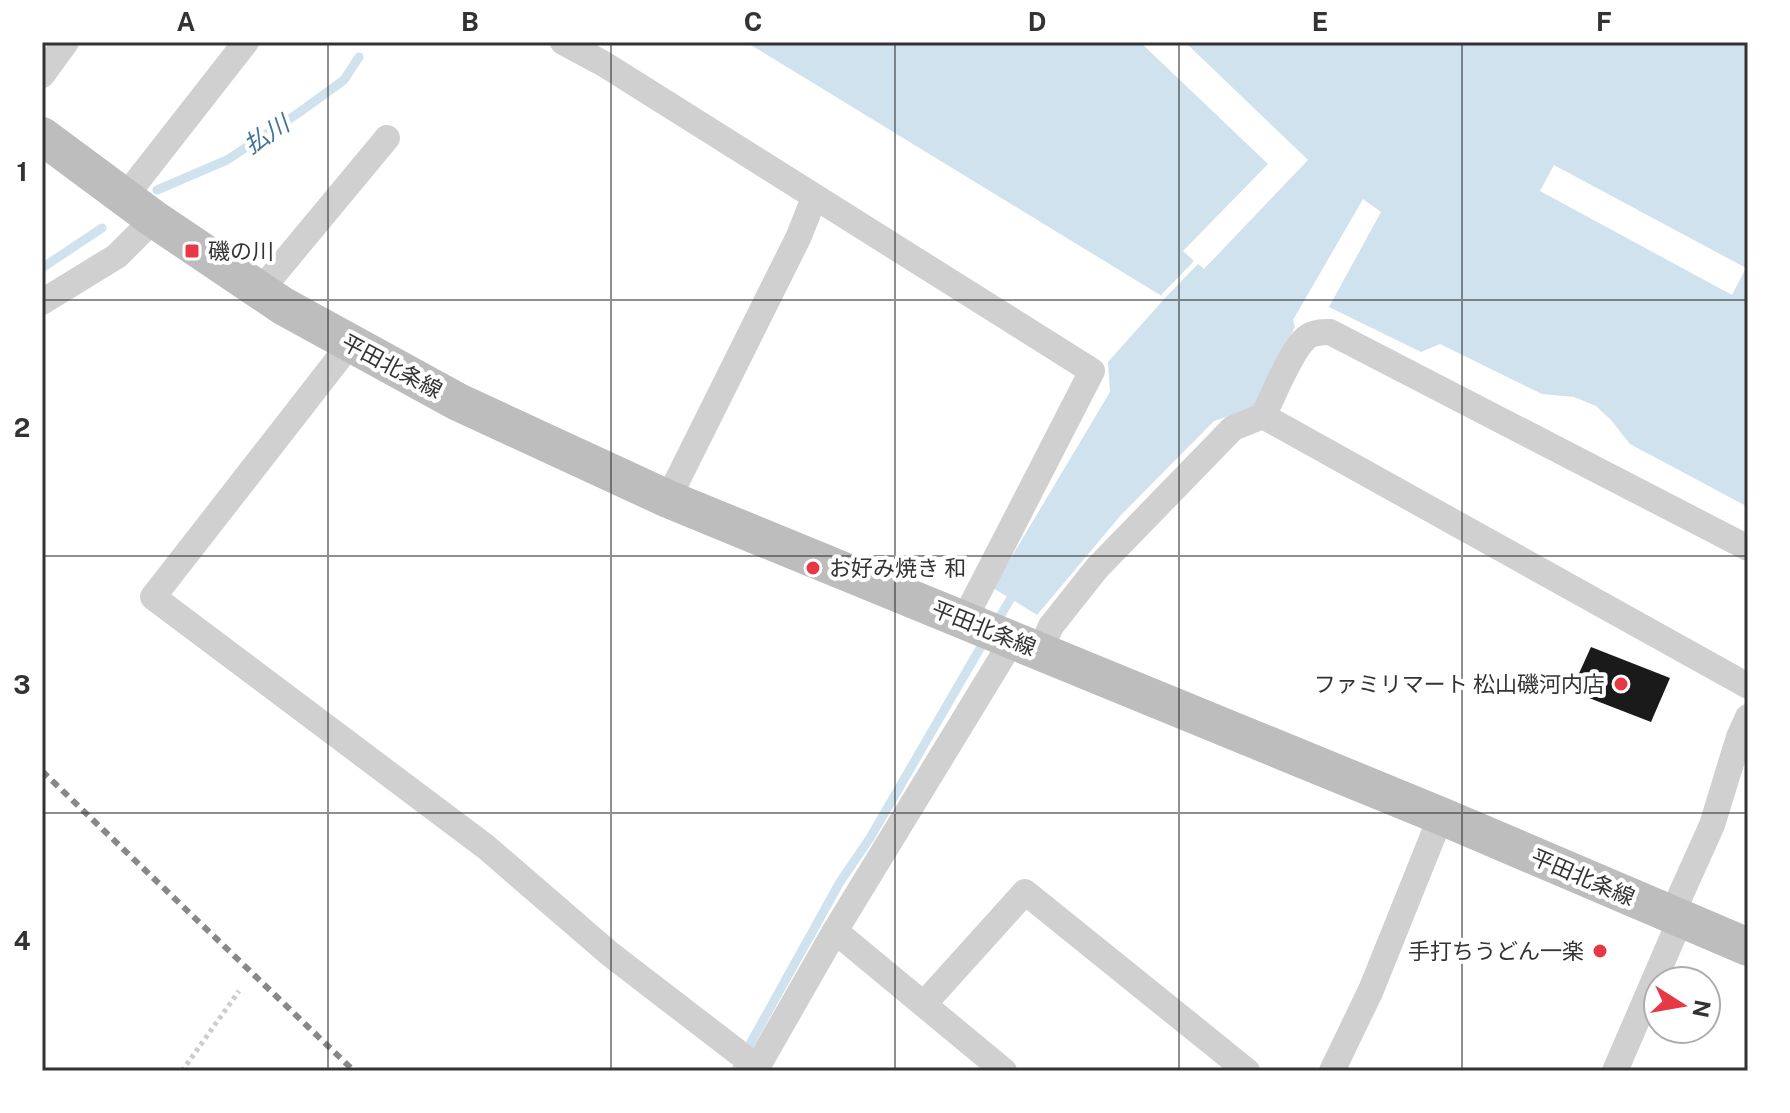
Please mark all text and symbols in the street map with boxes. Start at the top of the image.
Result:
text: A [177,6,196,37]
text: B [461,6,479,37]
text: C [744,6,762,37]
text: D [1028,6,1046,37]
text: E [1312,6,1328,37]
text: F [1596,6,1612,37]
water label: 払川 [238,108,296,159]
text: 1 [16,156,28,187]
place label: 磯の川 [208,238,274,264]
marker: 磯の川 [183,242,201,260]
street label: 平田北条線 [337,329,447,403]
text: 2 [14,412,30,443]
place label: お好み焼き 和 [829,555,966,581]
marker: お好み焼き 和 [804,559,822,577]
street label: 平田北条線 [928,595,1040,661]
text: 3 [13,669,31,700]
place label: ファミリマート 松山磯河内店 [1314,671,1605,697]
marker: ファミリマート 松山磯河内店 [1612,675,1630,693]
street label: 平田北条線 [1527,844,1639,910]
text: 4 [13,925,31,956]
place label: 手打ちうどん一楽 [1408,938,1584,964]
marker: 手打ちうどん一楽 [1591,942,1609,960]
north arrow [1642,965,1722,1045]
text: N [1687,998,1716,1020]

